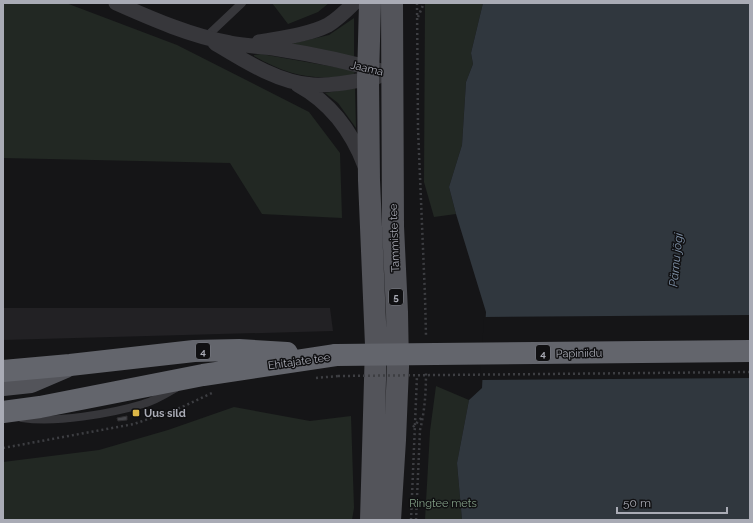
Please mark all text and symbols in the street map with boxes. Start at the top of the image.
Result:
street label: Jaama [349,58,385,79]
street label: Tammiste tee [387,203,402,273]
water label: Pärnu jõgi [666,232,686,288]
road number: 5 [389,289,403,305]
road number: 4 [196,343,210,359]
road number: 4 [536,345,550,361]
street label: Papiniidu [556,347,602,360]
street label: Ehitajate tee [267,351,332,372]
place label: Uus sild [144,407,186,420]
marker: Uus sild [131,408,141,418]
scale bar [617,489,727,515]
text: 50 m [623,496,651,510]
park label: Ringtee mets [409,497,477,510]

